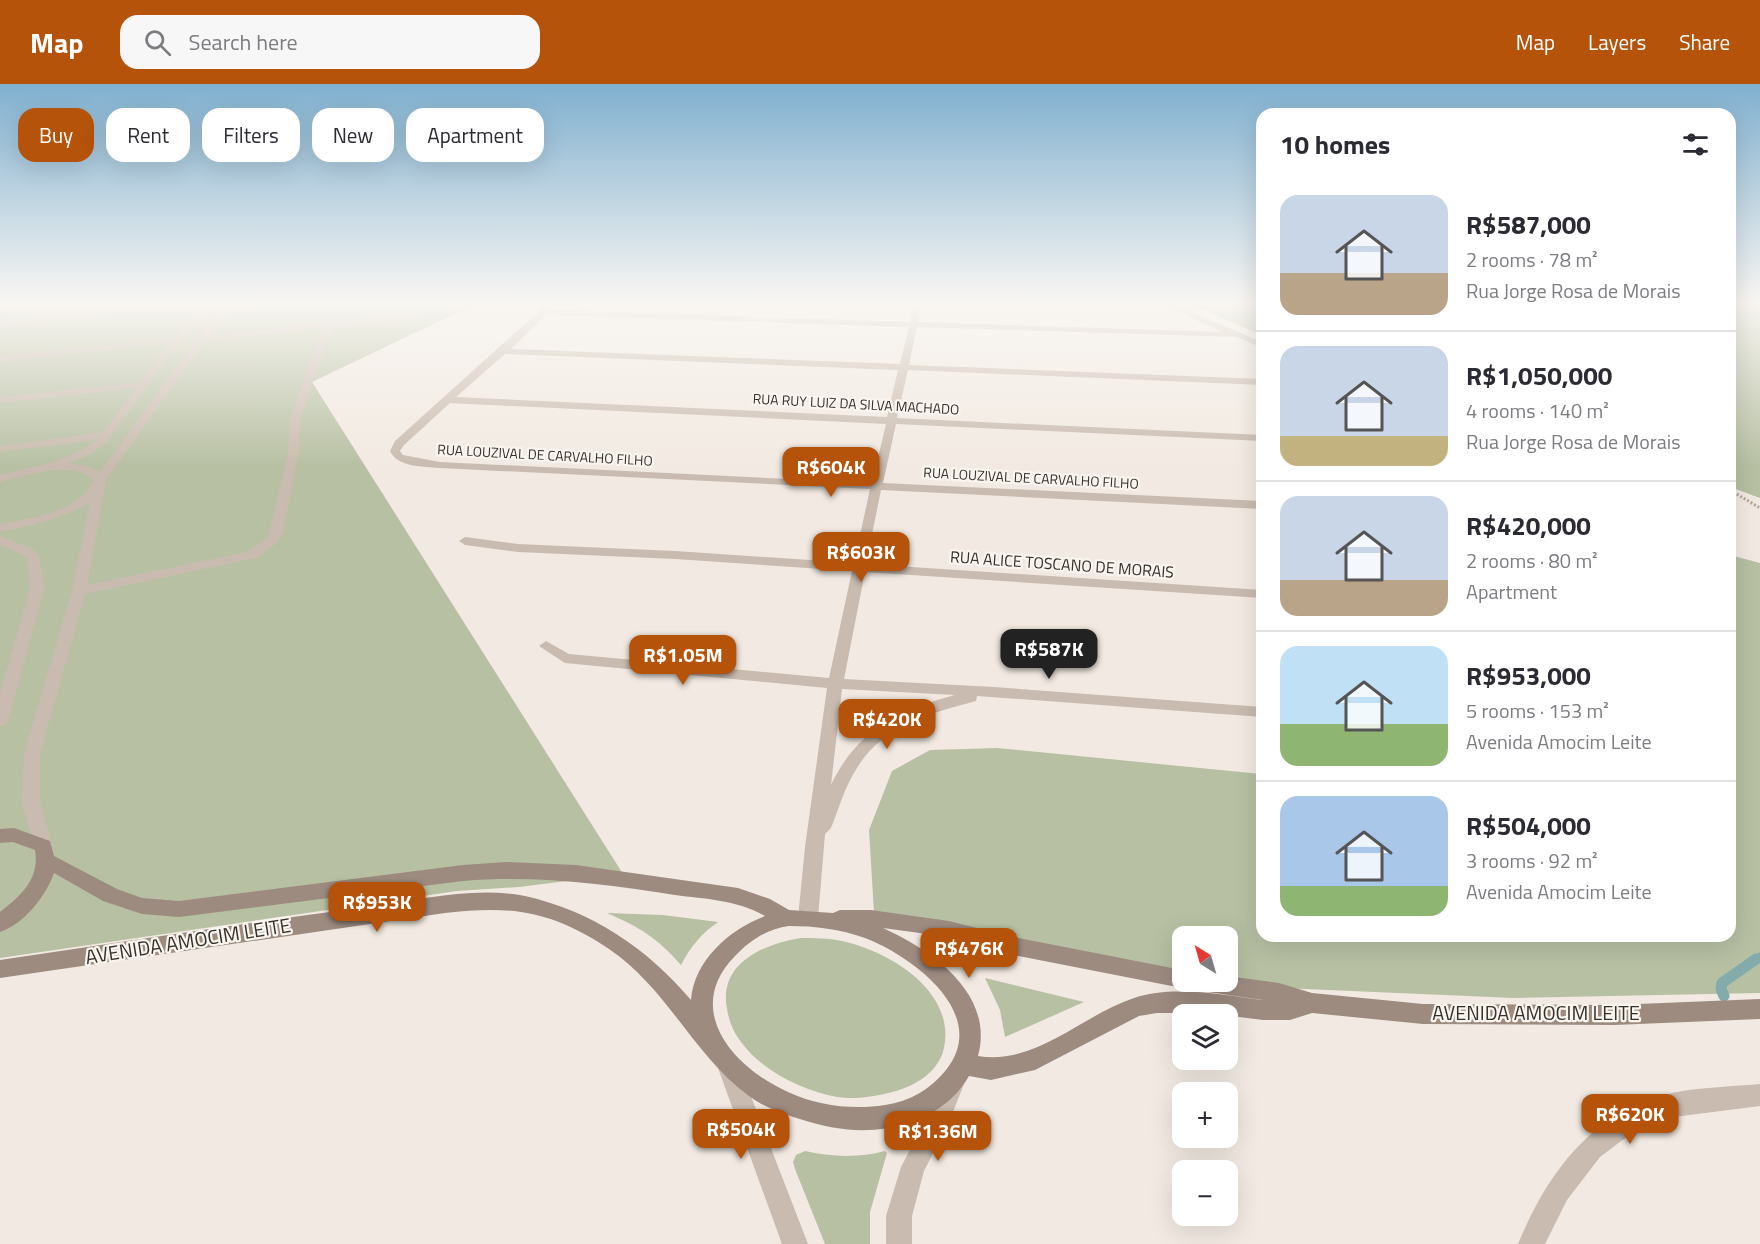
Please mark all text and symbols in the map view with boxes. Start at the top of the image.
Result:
search box [120,15,540,69]
text: Map [30,21,84,64]
text: Search here [189,25,298,59]
icon: search [141,26,174,59]
text: Map [1516,26,1555,58]
text: Layers [1588,26,1646,58]
text: Share [1679,26,1730,58]
chip: Buy [18,108,94,162]
chip: Rent [106,108,190,162]
chip: Filters [202,108,300,162]
chip: New [312,108,394,162]
chip: Apartment [406,108,544,162]
text: 10 homes [1280,125,1390,164]
icon: filters [1679,128,1712,161]
text: R$587,000 [1466,205,1591,244]
icon: home [1328,219,1400,291]
text: 2 rooms · 78 m² [1466,244,1598,275]
text: Rua Jorge Rosa de Morais [1466,275,1680,306]
text: R$1,050,000 [1466,356,1612,395]
icon: home [1328,370,1400,442]
street label: RUA RUY LUIZ DA SILVA MACHADO [752,388,960,419]
text: 4 rooms · 140 m² [1466,395,1609,426]
text: Rua Jorge Rosa de Morais [1466,426,1680,457]
street label: RUA LOUZIVAL DE CARVALHO FILHO [437,438,653,471]
pin: R$604K [782,447,880,498]
text: R$604K [796,451,866,482]
street label: RUA LOUZIVAL DE CARVALHO FILHO [923,461,1139,494]
text: R$420,000 [1466,506,1591,545]
icon: home [1328,520,1400,592]
pin: R$603K [812,532,910,583]
text: R$603K [826,536,896,567]
street label: RUA ALICE TOSCANO DE MORAIS [949,544,1175,584]
text: 2 rooms · 80 m² [1466,545,1598,576]
text: Apartment [1466,576,1557,607]
pin: R$587K [1000,629,1098,680]
text: R$587K [1014,633,1084,664]
pin: R$1.05M [628,635,738,686]
text: R$1.05M [643,639,723,670]
text: R$953,000 [1466,656,1591,695]
icon: home [1328,670,1400,742]
text: 5 rooms · 153 m² [1466,695,1609,726]
pin: R$420K [838,699,936,750]
text: R$420K [852,703,922,734]
text: Avenida Amocim Leite [1466,726,1652,757]
text: R$504,000 [1466,806,1591,845]
icon: home [1328,820,1400,892]
text: 3 rooms · 92 m² [1466,845,1598,876]
text: Avenida Amocim Leite [1466,876,1652,907]
pin: R$953K [328,882,426,933]
text: R$953K [342,886,412,917]
street label: AVENIDA AMOCIM LEITE [83,909,293,972]
north arrow [1172,926,1238,992]
map controls [1172,926,1238,1226]
pin: R$476K [920,928,1018,979]
text: R$476K [934,932,1004,963]
street label: AVENIDA AMOCIM LEITE [1432,997,1640,1028]
button: layers [1172,1004,1238,1070]
button: + [1172,1082,1238,1148]
pin: R$620K [1581,1094,1679,1145]
text: R$620K [1595,1098,1665,1129]
pin: R$504K [692,1109,790,1160]
pin: R$1.36M [883,1111,993,1162]
text: R$504K [706,1113,776,1144]
text: R$1.36M [898,1115,978,1146]
button: − [1172,1160,1238,1226]

